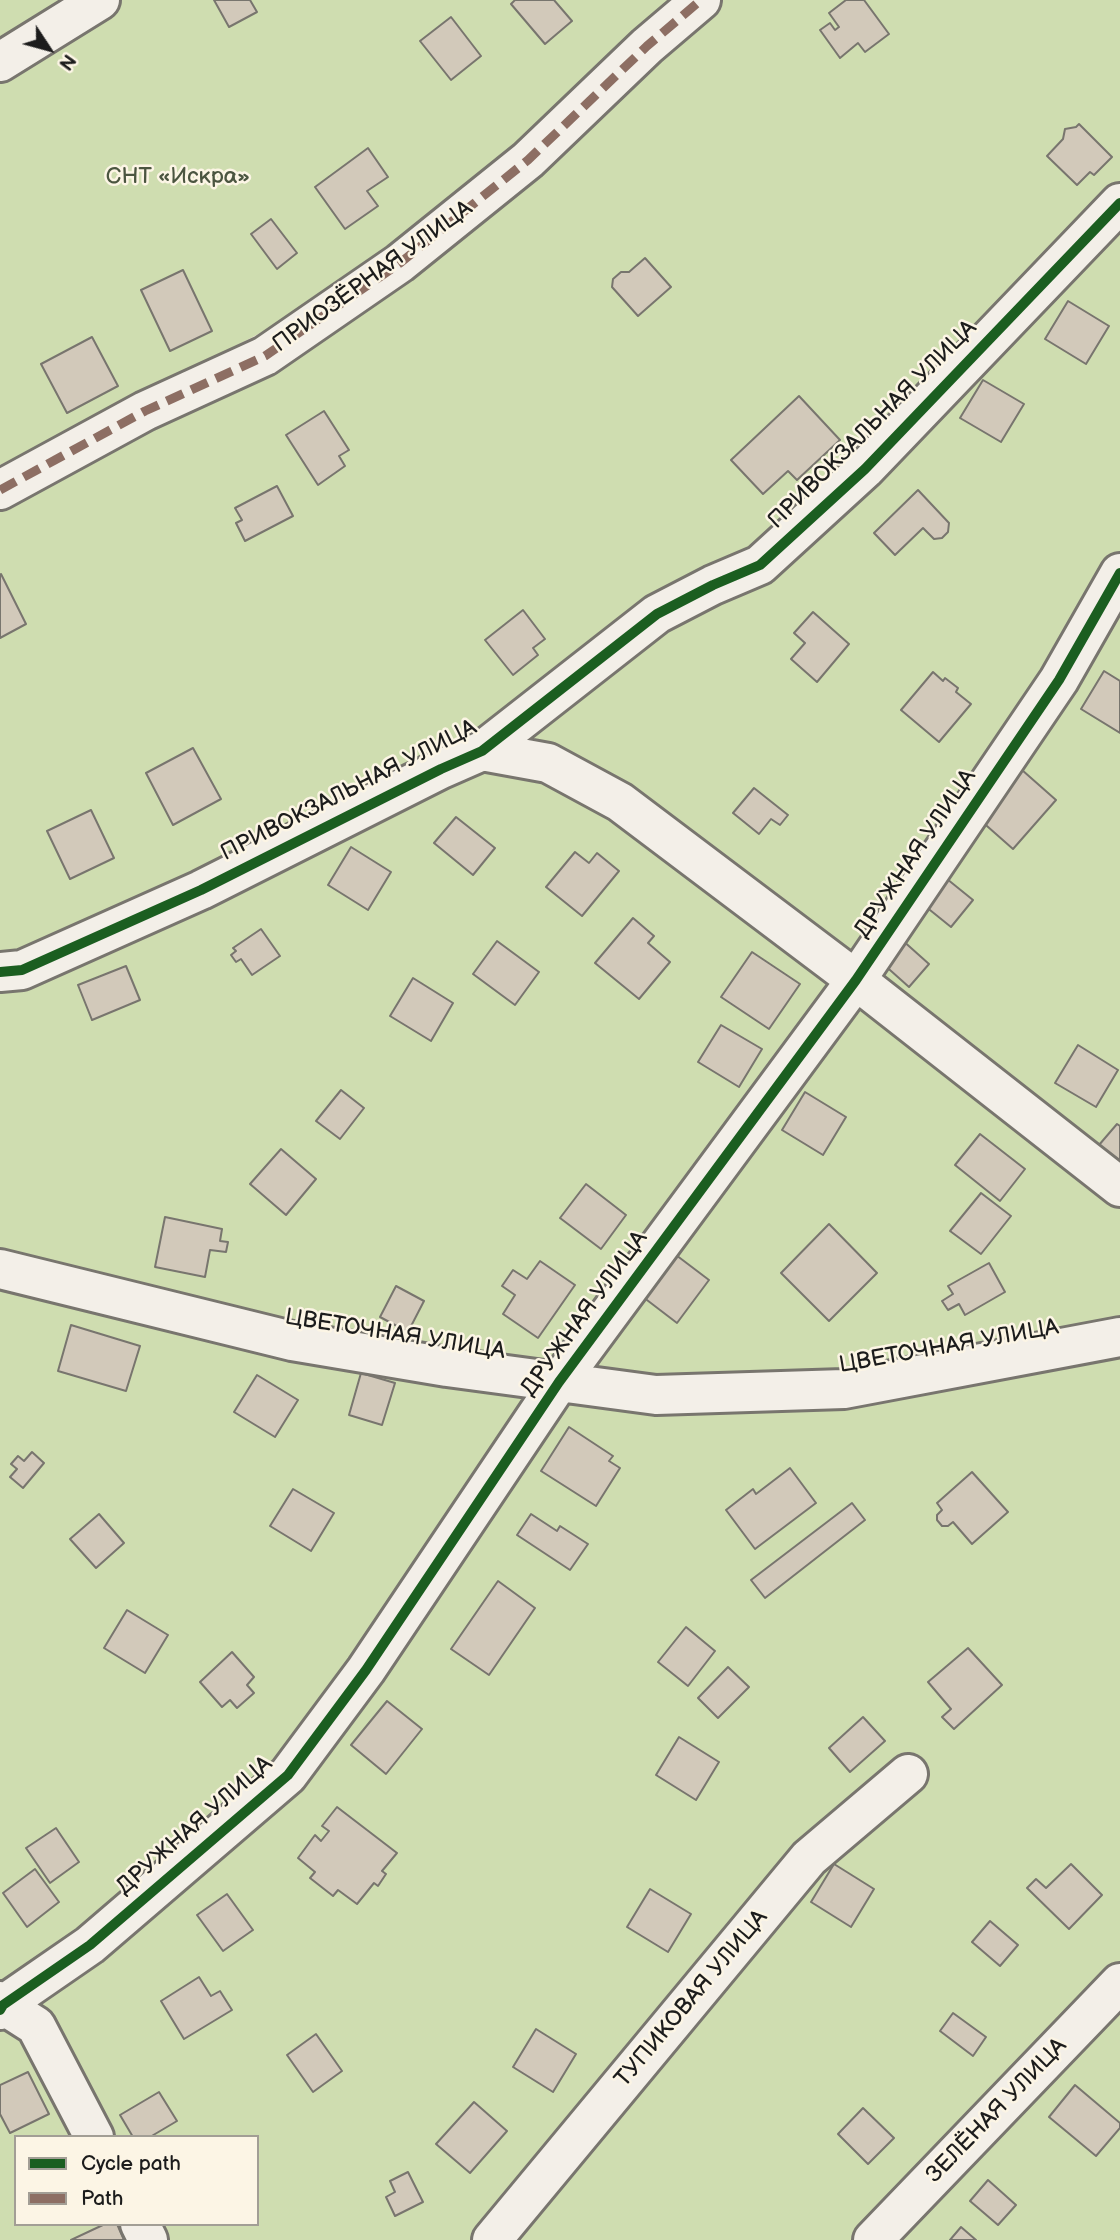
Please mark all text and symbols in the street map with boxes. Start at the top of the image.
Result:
north arrow [14,14,84,84]
text: N [53,49,80,74]
park label: СНТ «Искра» [106,163,250,191]
street label: ПРИОЗЁРНАЯ УЛИЦА [268,195,478,359]
street label: ПРИВОКЗАЛЬНАЯ УЛИЦА [763,315,983,535]
street label: ПРИВОКЗАЛЬНАЯ УЛИЦА [216,714,482,868]
street label: ДРУЖНАЯ УЛИЦА [849,764,983,944]
street label: ДРУЖНАЯ УЛИЦА [516,1226,654,1402]
street label: ЦВЕТОЧНАЯ УЛИЦА [283,1304,507,1366]
street label: ЦВЕТОЧНАЯ УЛИЦА [837,1314,1061,1380]
street label: ДРУЖНАЯ УЛИЦА [111,1751,279,1901]
street label: ТУПИКОВАЯ УЛИЦА [610,1905,774,2093]
street label: ЗЕЛЁНАЯ УЛИЦА [921,2033,1073,2189]
legend [14,2135,259,2226]
text: Cycle path [81,2151,181,2176]
text: Path [81,2186,123,2211]

